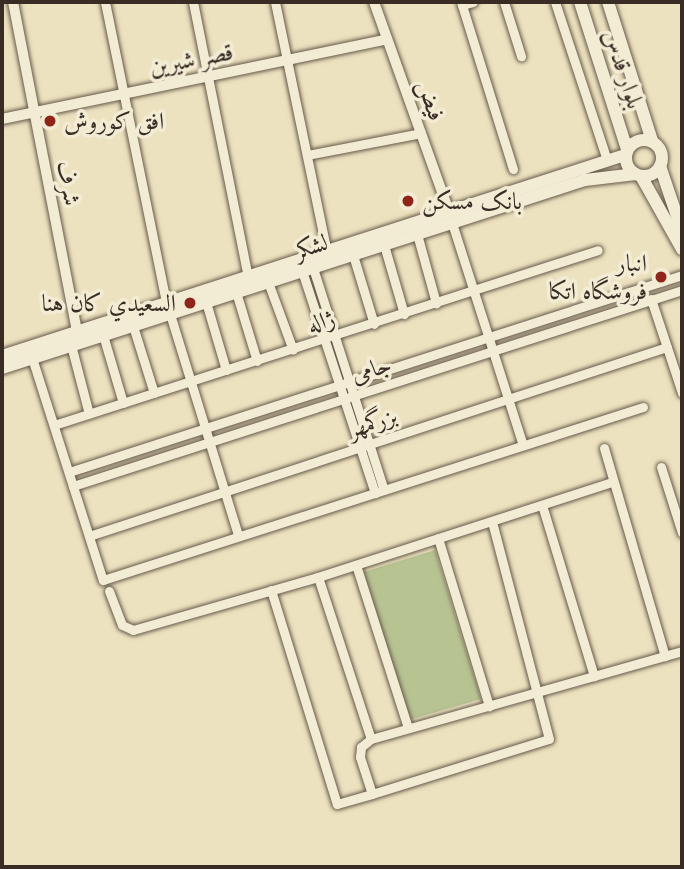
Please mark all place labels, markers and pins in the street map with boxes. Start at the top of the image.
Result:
place label: افق کوروش [64,107,164,135]
marker: افق کوروش [42,113,58,129]
place label: بانک مسکن [422,187,522,215]
marker: بانک مسکن [400,193,416,209]
place label: انبار فروشگاه اتکا [549,249,647,305]
marker: انبار فروشگاه اتکا [653,269,669,285]
place label: السعيدي كان هنا [41,289,176,317]
marker: السعيدي كان هنا [182,295,198,311]

